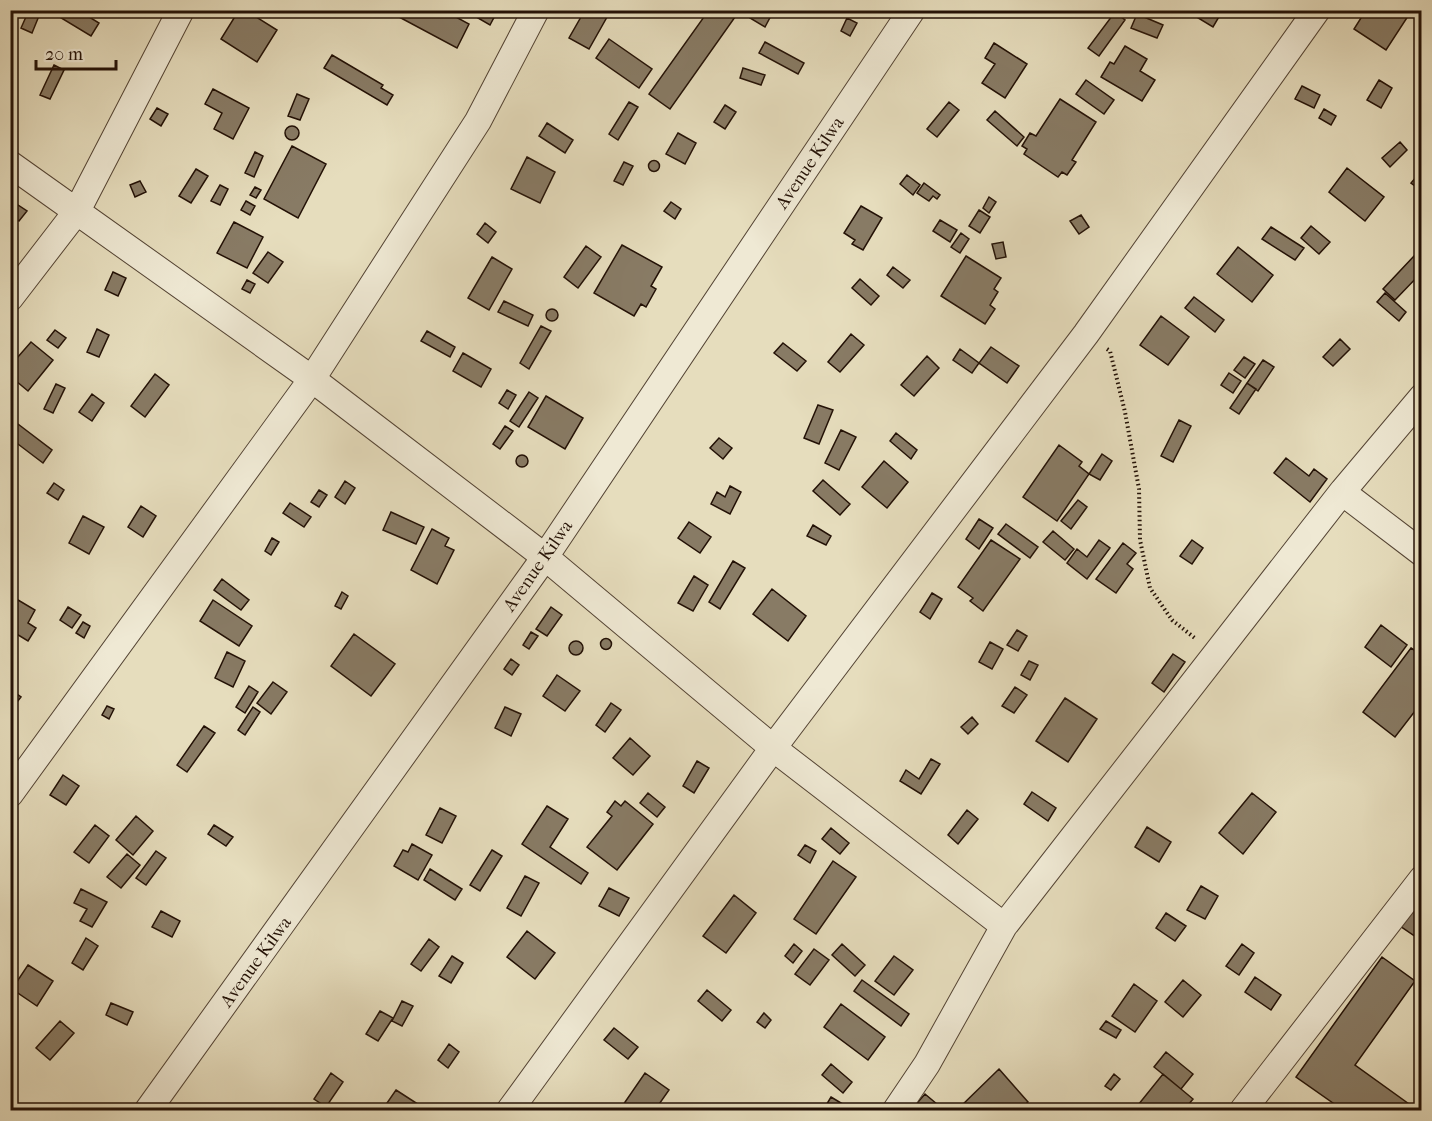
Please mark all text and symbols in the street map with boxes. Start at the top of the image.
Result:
scale bar [36,33,116,71]
text: 20 m [45,44,83,65]
street label: Avenue Kilwa [771,112,849,214]
street label: Avenue Kilwa [498,516,578,617]
street label: Avenue Kilwa [216,912,296,1012]

